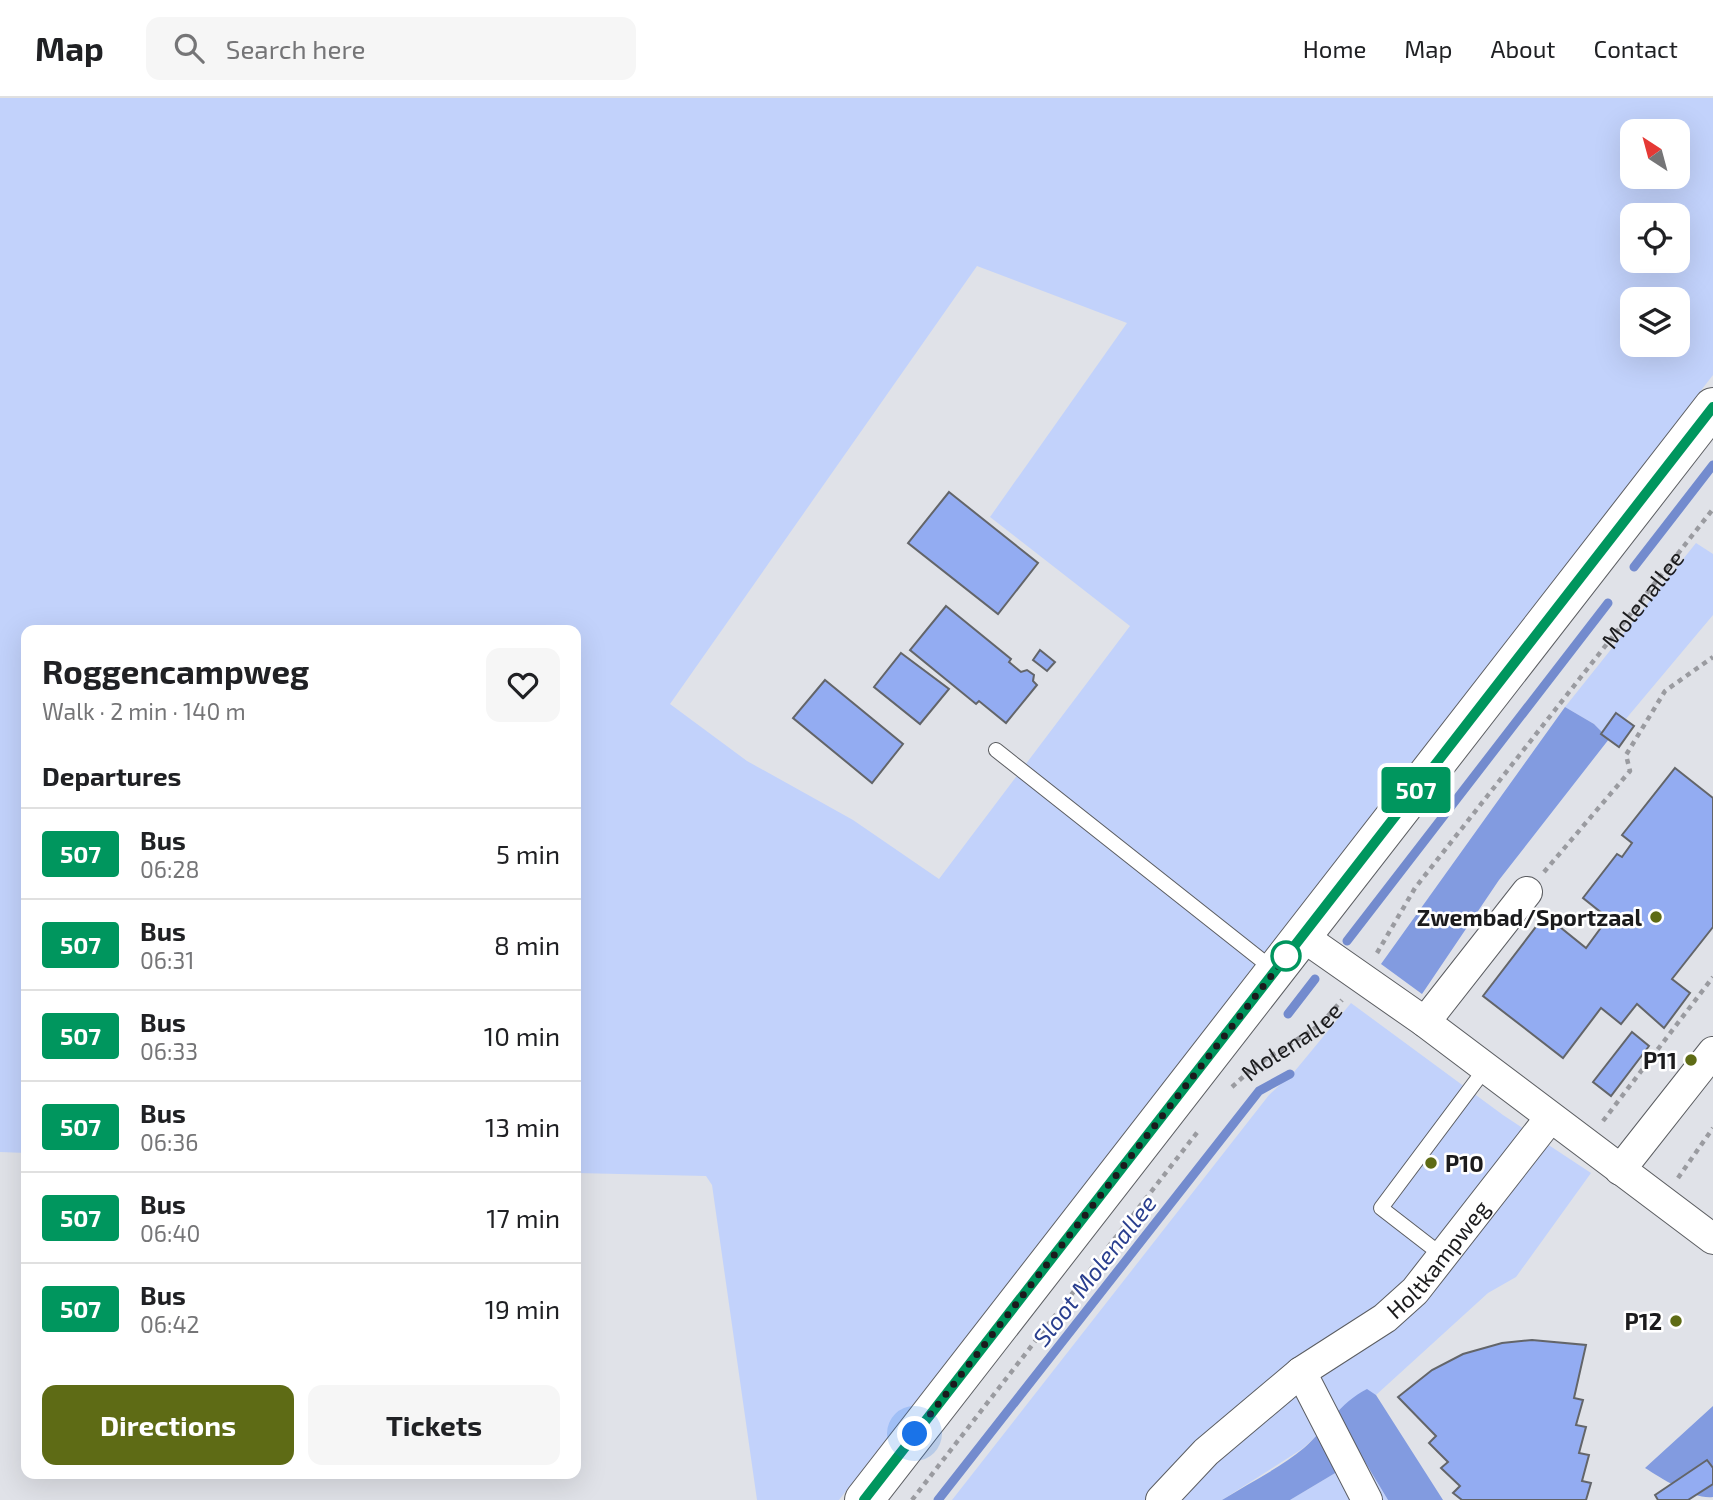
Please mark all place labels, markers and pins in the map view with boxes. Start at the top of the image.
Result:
place label: Zwembad/Sportzaal [1417,903,1642,931]
marker: Zwembad/Sportzaal [1648,909,1664,925]
unlabelled marker [1271,941,1301,971]
place label: P11 [1643,1046,1677,1074]
marker: P11 [1683,1052,1699,1068]
place label: P10 [1445,1149,1484,1177]
marker: P10 [1423,1155,1439,1171]
place label: P12 [1624,1307,1662,1335]
marker: P12 [1668,1313,1684,1329]

